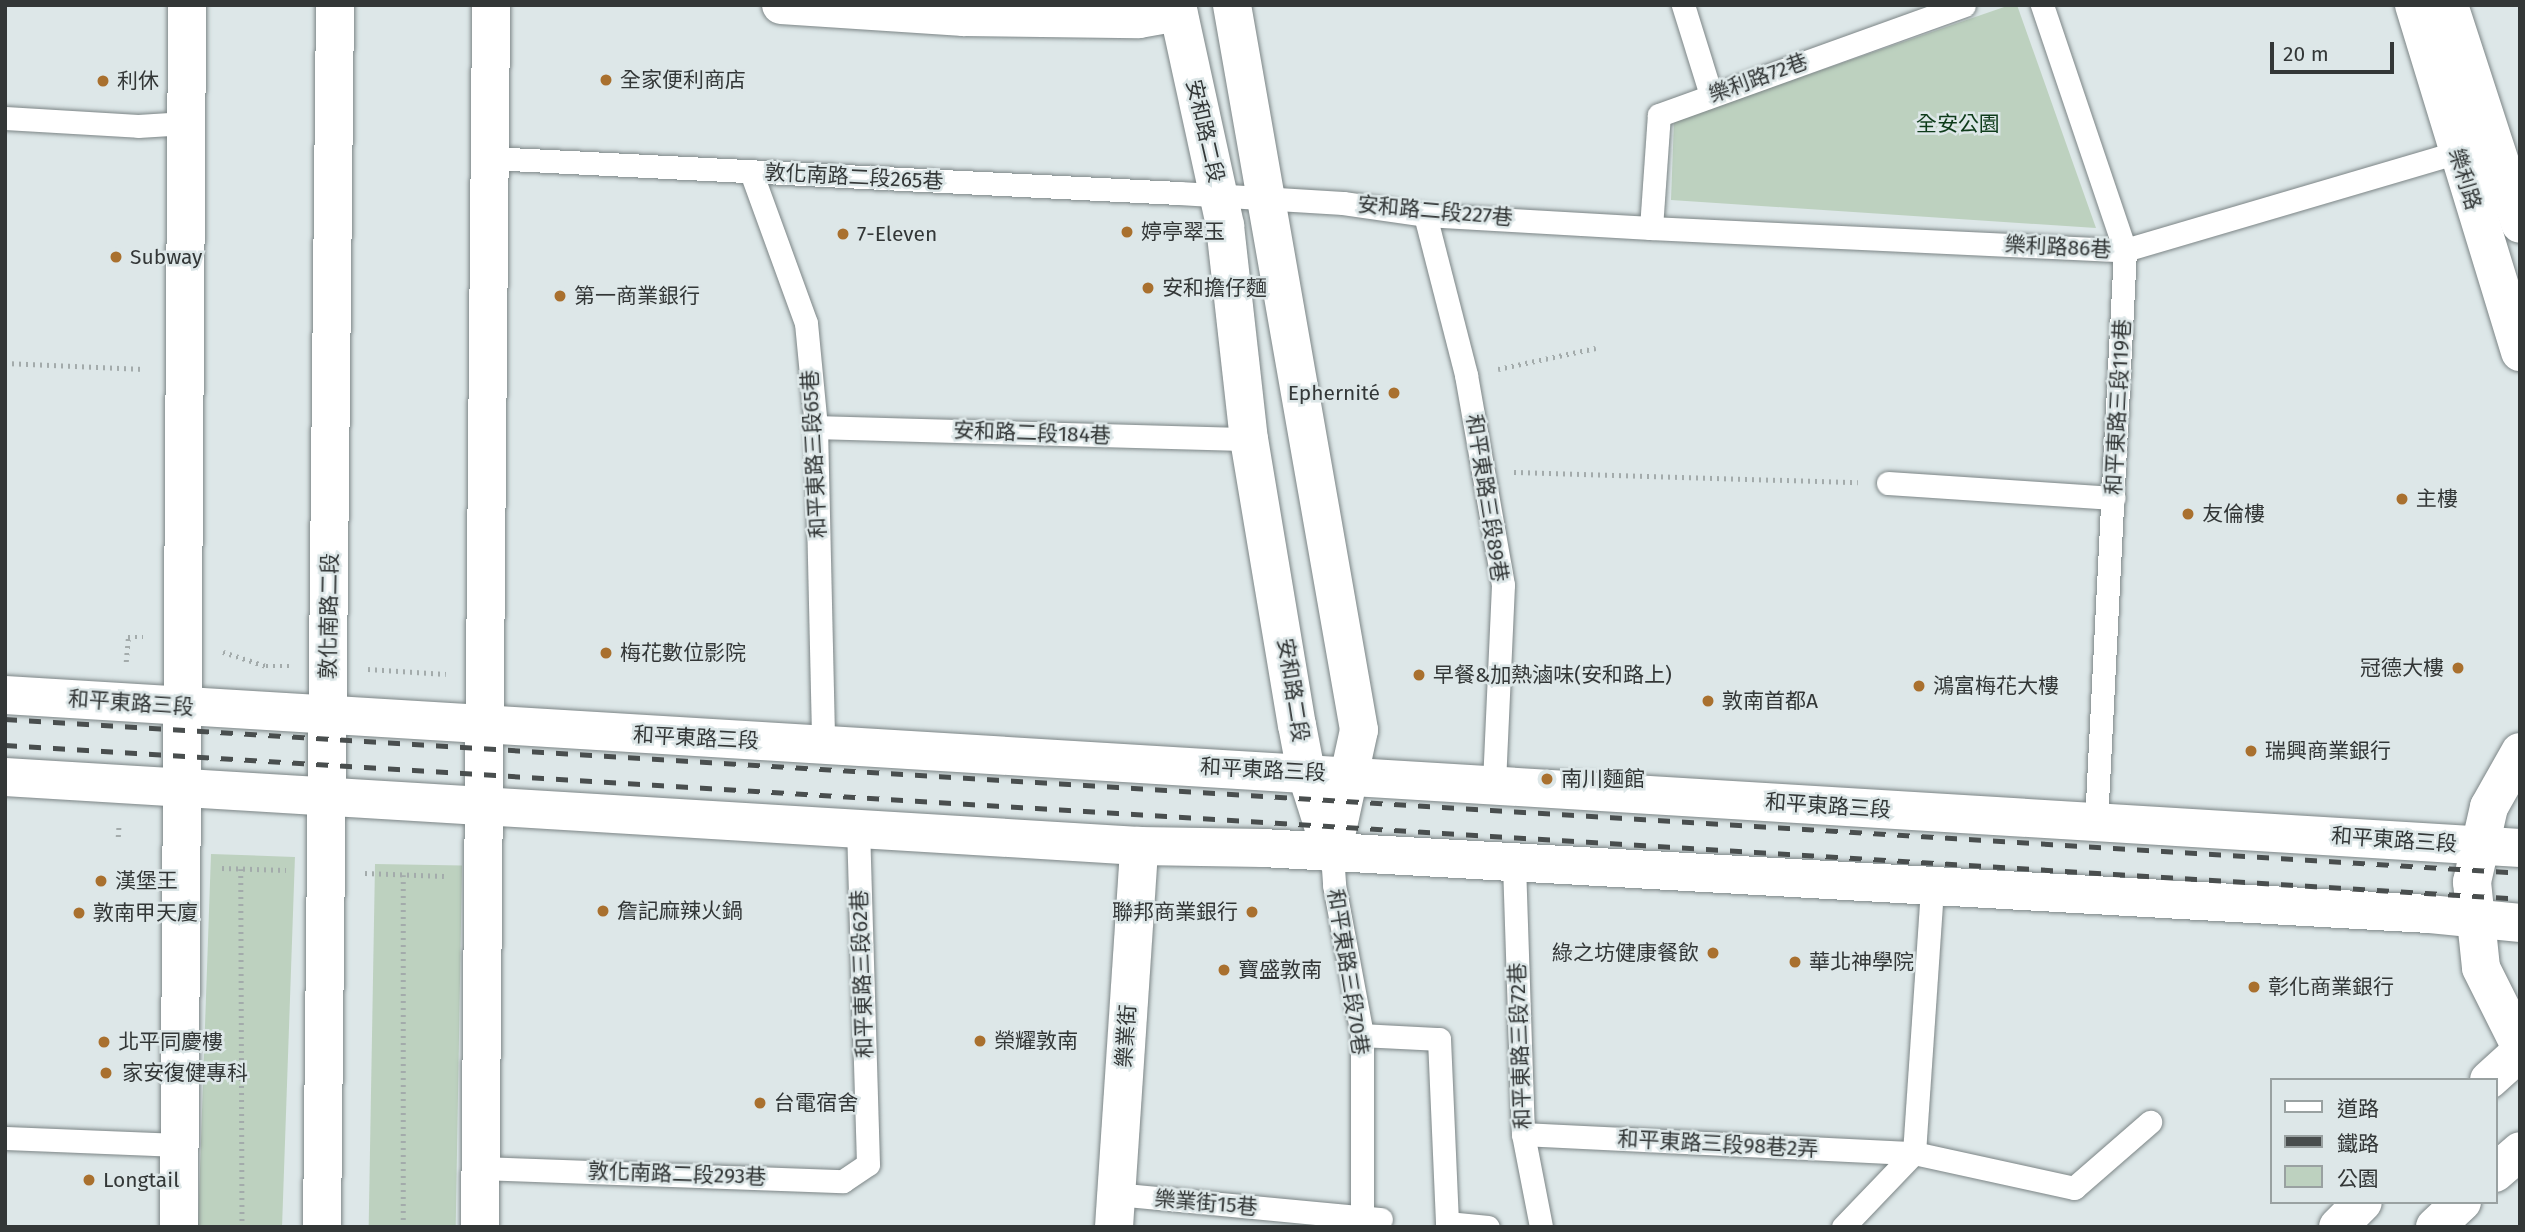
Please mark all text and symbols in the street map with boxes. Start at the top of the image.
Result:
scale bar [2273,28,2397,72]
text: 20 m [2283,41,2329,67]
street label: 樂利路72巷 [1705,48,1811,108]
place label: 全家便利商店 [620,67,746,93]
place label: 利休 [117,68,159,94]
marker: 全家便利商店 [598,72,614,88]
marker: 利休 [95,73,111,89]
street label: 安和路二段 [1181,77,1229,185]
park label: 全安公園 [1916,111,2000,137]
street label: 樂利路 [2444,145,2486,213]
street label: 敦化南路二段265巷 [764,160,944,194]
street label: 安和路二段227巷 [1356,192,1514,230]
place label: 婷亭翠玉 [1141,219,1225,245]
place label: 7-Eleven [857,221,937,247]
marker: 婷亭翠玉 [1119,224,1135,240]
marker: 7-Eleven [835,226,851,242]
street label: 樂利路86巷 [2004,232,2112,262]
place label: Subway [130,244,202,270]
marker: Subway [108,249,124,265]
place label: 安和擔仔麵 [1162,275,1267,301]
marker: 安和擔仔麵 [1140,280,1156,296]
place label: 第一商業銀行 [574,283,700,309]
marker: 第一商業銀行 [552,288,568,304]
street label: 和平東路三段119巷 [2101,319,2135,495]
street label: 和平東路三段65巷 [797,369,831,539]
place label: Ephernité [1288,380,1380,406]
marker: Ephernité [1386,385,1402,401]
street label: 和平東路三段89巷 [1461,412,1513,584]
street label: 安和路二段184巷 [953,418,1111,448]
place label: 主樓 [2416,486,2458,512]
marker: 主樓 [2394,491,2410,507]
place label: 友倫樓 [2202,501,2265,527]
marker: 友倫樓 [2180,506,2196,522]
street label: 敦化南路二段 [315,553,343,679]
street label: 安和路二段 [1272,636,1314,744]
place label: 梅花數位影院 [620,640,746,666]
marker: 梅花數位影院 [598,645,614,661]
place label: 冠德大樓 [2360,655,2444,681]
marker: 冠德大樓 [2450,660,2466,676]
place label: 早餐&加熱滷味(安和路上) [1433,662,1672,688]
marker: 早餐&加熱滷味(安和路上) [1411,667,1427,683]
place label: 鴻富梅花大樓 [1933,673,2059,699]
marker: 鴻富梅花大樓 [1911,678,1927,694]
street label: 和平東路三段 [67,686,195,720]
place label: 敦南首都A [1722,688,1818,714]
marker: 敦南首都A [1700,693,1716,709]
street label: 和平東路三段 [632,722,760,754]
place label: 瑞興商業銀行 [2265,738,2391,764]
marker: 瑞興商業銀行 [2243,743,2259,759]
street label: 和平東路三段 [1199,754,1327,786]
place label: 南川麵館 [1561,766,1645,792]
marker: 南川麵館 [1539,771,1555,787]
street label: 和平東路三段 [1764,789,1892,823]
street label: 和平東路三段 [2330,823,2458,857]
place label: 漢堡王 [115,868,178,894]
marker: 漢堡王 [93,873,109,889]
street label: 和平東路三段70巷 [1322,887,1374,1057]
street label: 和平東路三段62巷 [846,889,878,1059]
place label: 詹記麻辣火鍋 [617,898,743,924]
place label: 聯邦商業銀行 [1112,899,1238,925]
place label: 敦南甲天廈 [93,900,198,926]
marker: 詹記麻辣火鍋 [595,903,611,919]
marker: 聯邦商業銀行 [1244,904,1260,920]
marker: 敦南甲天廈 [71,905,87,921]
place label: 綠之坊健康餐飲 [1552,940,1699,966]
marker: 綠之坊健康餐飲 [1705,945,1721,961]
place label: 華北神學院 [1809,949,1914,975]
marker: 華北神學院 [1787,954,1803,970]
place label: 寶盛敦南 [1238,957,1322,983]
marker: 寶盛敦南 [1216,962,1232,978]
street label: 和平東路三段72巷 [1505,962,1535,1130]
place label: 彰化商業銀行 [2268,974,2394,1000]
marker: 彰化商業銀行 [2246,979,2262,995]
street label: 樂業街 [1111,1004,1141,1068]
place label: 榮耀敦南 [994,1028,1078,1054]
place label: 北平同慶樓 [118,1029,223,1055]
marker: 榮耀敦南 [972,1033,988,1049]
marker: 北平同慶樓 [96,1034,112,1050]
place label: 家安復健專科 [122,1060,248,1086]
marker: 家安復健專科 [96,1063,116,1083]
legend [2270,1078,2497,1204]
place label: 台電宿舍 [774,1090,858,1116]
marker: 台電宿舍 [752,1095,768,1111]
text: 道路 [2337,1096,2379,1122]
street label: 和平東路三段98巷2弄 [1617,1126,1819,1162]
text: 鐵路 [2337,1131,2379,1157]
street label: 敦化南路二段293巷 [587,1158,767,1190]
text: 公園 [2337,1166,2379,1192]
place label: Longtail [103,1167,179,1193]
marker: Longtail [81,1172,97,1188]
street label: 樂業街15巷 [1153,1186,1259,1220]

